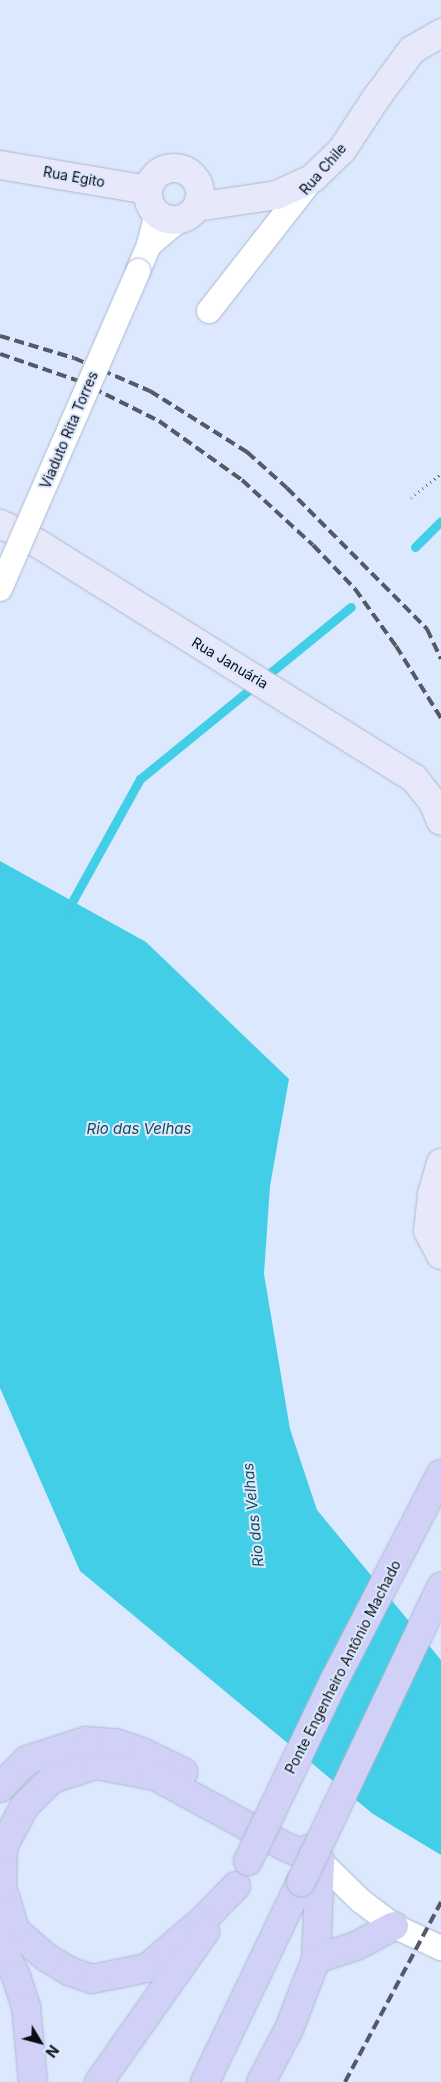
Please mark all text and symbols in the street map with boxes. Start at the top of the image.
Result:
street label: Rua Chile [296,140,350,198]
street label: Rua Egito [42,163,106,191]
street label: Viaduto Rita Torres [37,369,101,491]
street label: Rua Januária [189,634,271,692]
water label: Rio das Velhas [87,1120,191,1138]
water label: Rio das Velhas [239,1462,267,1568]
street label: Ponte Engenheiro Antônio Machado [282,1557,404,1777]
north arrow [15,2017,65,2067]
text: N [42,2042,62,2061]

